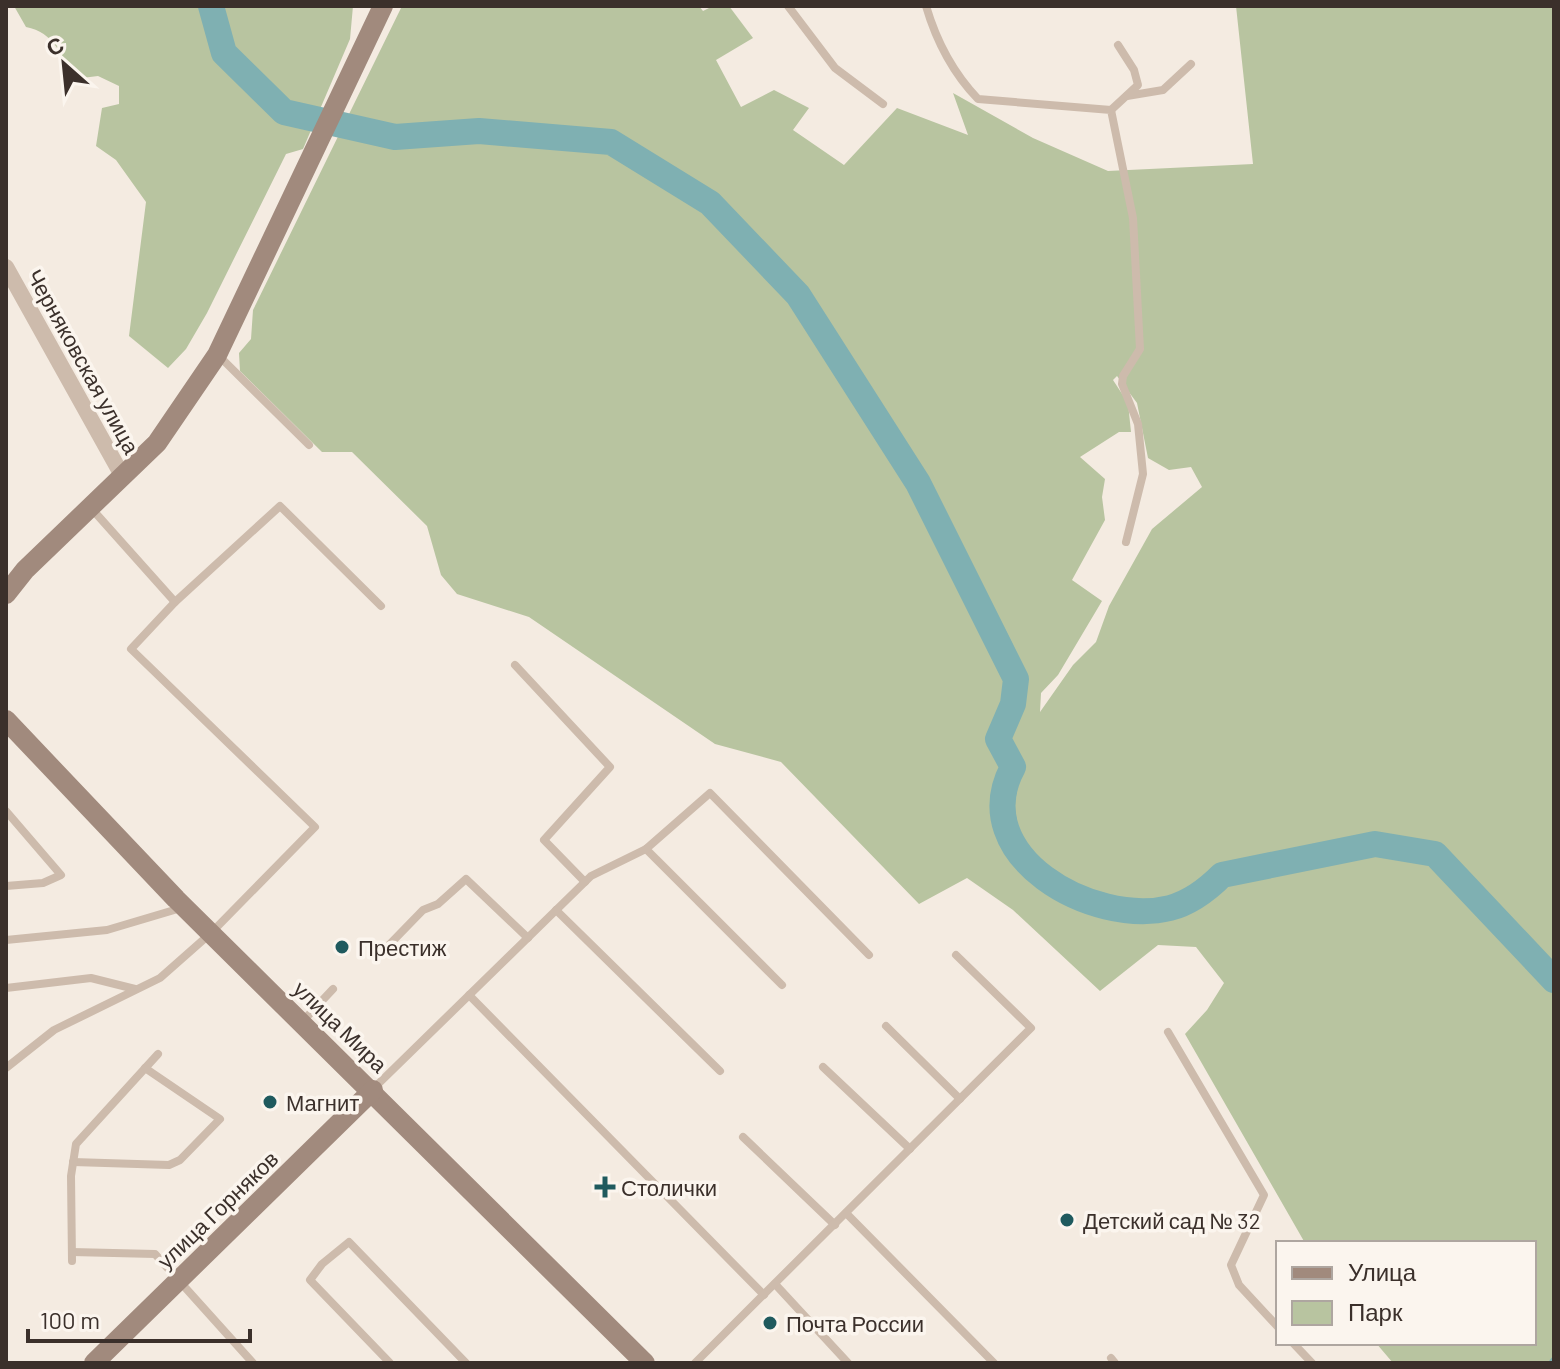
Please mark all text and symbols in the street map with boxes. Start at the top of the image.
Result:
north arrow [24,24,104,104]
text: С [41,30,68,60]
street label: Черняковская улица [22,264,146,459]
place label: Престиж [358,934,447,961]
marker: Престиж [333,938,351,956]
street label: улица Мира [288,975,394,1078]
place label: Магнит [286,1089,359,1115]
marker: Магнит [261,1093,279,1111]
street label: улица Горняков [151,1145,283,1274]
place label: Столички [621,1174,717,1200]
marker: Столички [596,1178,614,1196]
place label: Детский сад № 32 [1083,1207,1260,1234]
marker: Детский сад № 32 [1058,1211,1076,1229]
legend [1276,1241,1536,1345]
text: Улица [1348,1257,1417,1286]
scale bar [28,1293,250,1343]
text: Парк [1348,1297,1403,1326]
text: 100 m [40,1305,100,1334]
place label: Почта России [786,1310,924,1336]
marker: Почта России [761,1314,779,1332]

